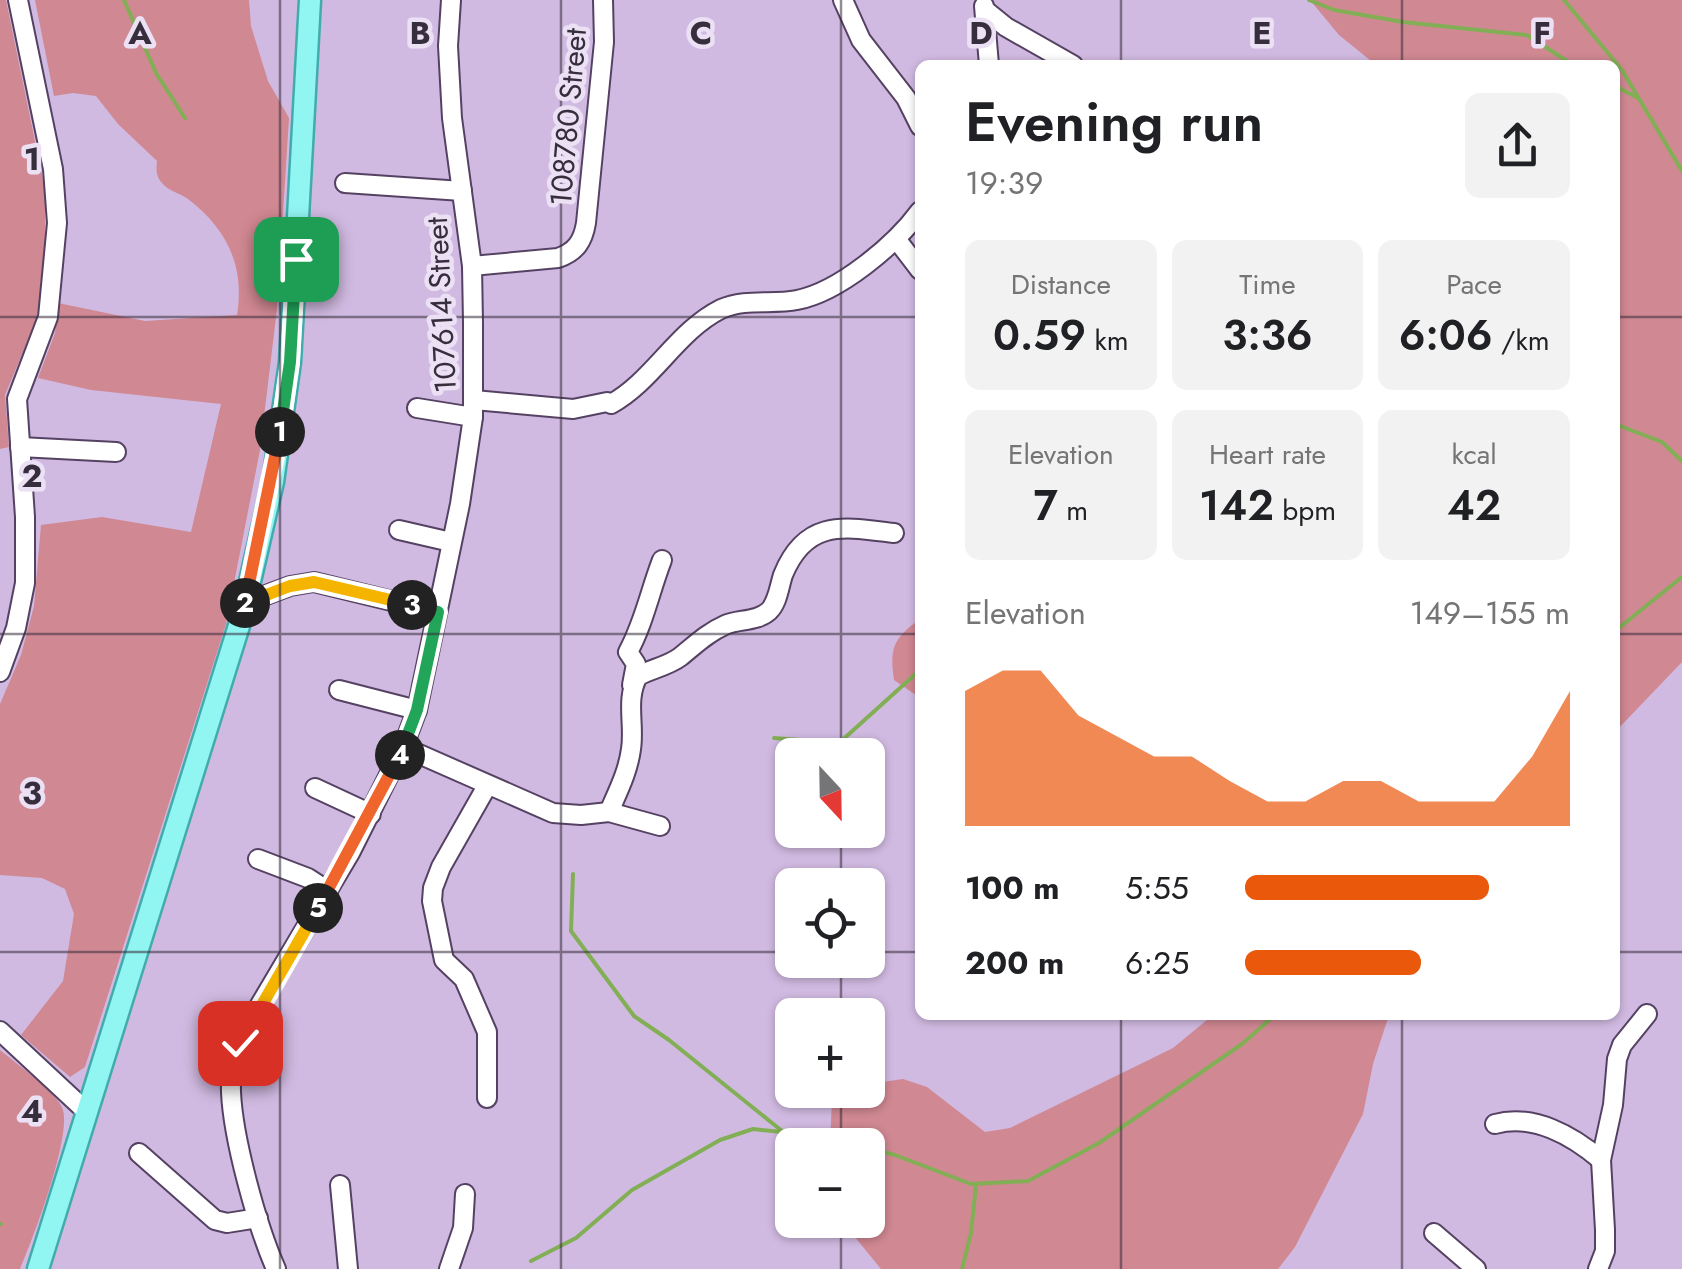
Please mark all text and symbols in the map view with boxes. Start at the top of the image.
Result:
text: A [127,10,152,56]
text: B [409,10,431,56]
text: C [690,10,712,56]
text: D [969,10,993,56]
text: E [1252,10,1272,56]
text: F [1533,10,1551,56]
street label: 108780 Street [539,26,597,208]
text: Evening run [965,82,1263,162]
button: share [1465,93,1570,198]
text: 1 [24,136,40,182]
text: 19:39 [965,160,1043,206]
street label: 107614 Street [415,215,467,394]
pin [254,217,339,302]
icon: arrive [269,232,324,287]
text: Distance [1011,264,1111,305]
text: Time [1239,264,1296,305]
text: Pace [1446,264,1502,305]
text: 0.59 [993,305,1086,366]
text: 3:36 [1222,305,1313,366]
text: 6:06 [1399,305,1493,366]
text: km [1086,320,1129,361]
text: /km [1493,320,1550,361]
pin: 1 [255,407,305,457]
text: 1 [273,411,287,452]
text: Elevation [1008,434,1114,475]
text: Heart rate [1209,434,1326,475]
text: kcal [1452,434,1497,475]
text: 2 [22,453,43,499]
text: 7 [1034,475,1058,536]
text: 142 [1199,475,1274,536]
text: 42 [1447,475,1501,536]
text: m [1058,490,1088,531]
text: bpm [1274,490,1336,531]
pin: 2 [220,578,270,628]
pin: 3 [387,580,437,630]
text: 2 [236,582,254,623]
text: 3 [403,584,421,625]
text: Elevation [965,590,1086,636]
text: 149–155 m [1410,590,1570,636]
pin: 4 [375,730,425,780]
text: 4 [390,734,410,775]
north arrow [775,738,885,848]
map controls [775,738,885,1238]
text: 3 [22,770,42,816]
text: 100 m [965,865,1060,911]
text: 5:55 [1125,865,1189,911]
button: locate [775,868,885,978]
pin: 5 [293,883,343,933]
text: 5 [309,887,327,928]
text: 200 m [965,940,1064,986]
text: 6:25 [1125,940,1189,986]
button: + [775,998,885,1108]
pin [198,1001,283,1086]
icon: check [213,1016,268,1071]
text: 4 [21,1088,43,1134]
button: − [775,1128,885,1238]

